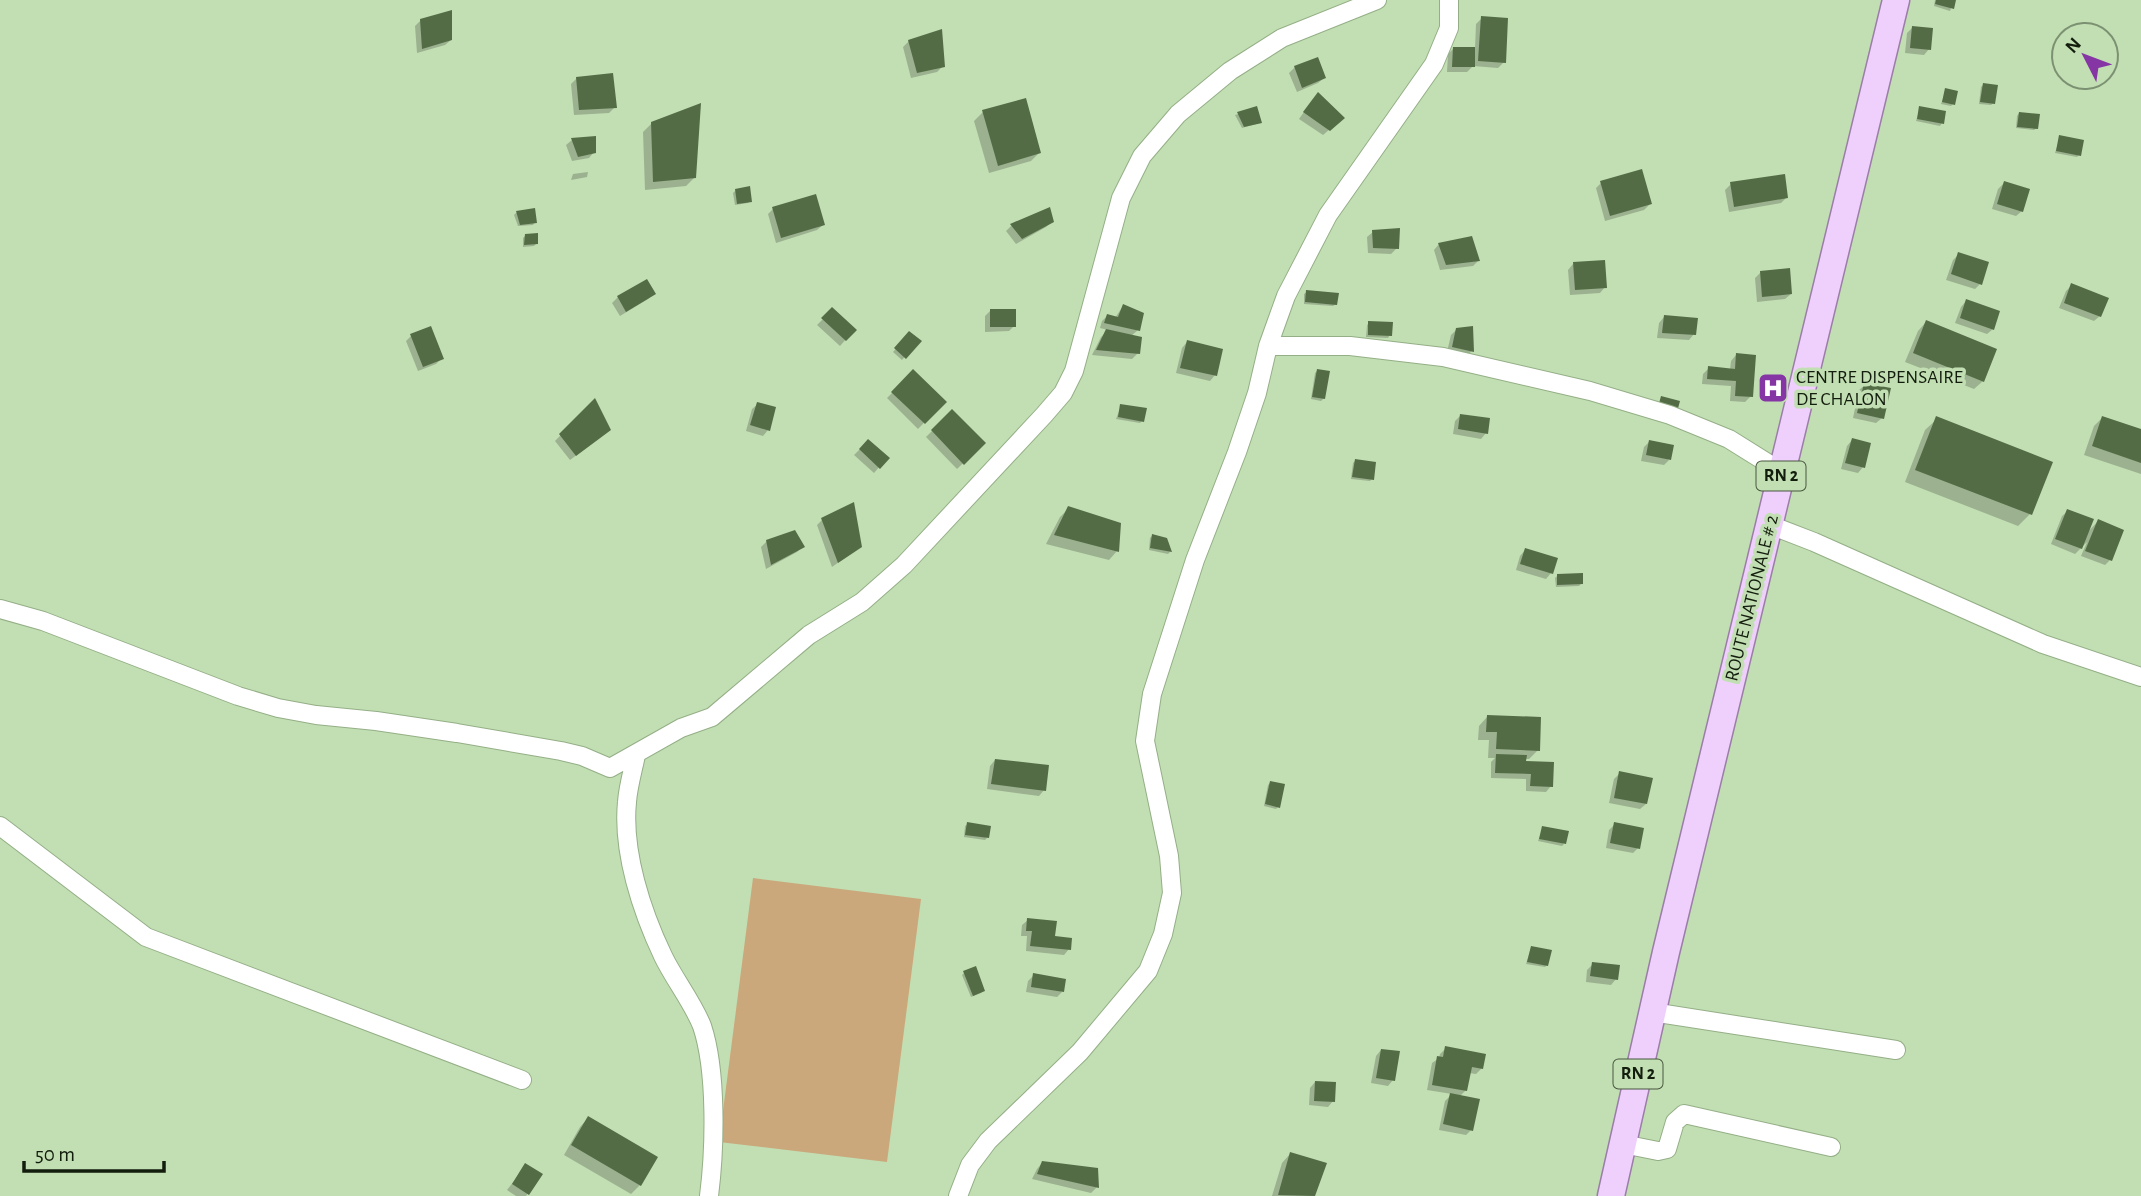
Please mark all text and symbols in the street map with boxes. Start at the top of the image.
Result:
north arrow [2050,21,2120,91]
text: N [2062,34,2085,57]
place label: CENTRE DISPENSAIRE DE CHALON [1796,368,1963,409]
hospital icon: CENTRE DISPENSAIRE DE CHALON [1756,371,1790,405]
road number: RN 2 [1756,462,1806,490]
street label: ROUTE NATIONALE # 2 [1722,513,1782,683]
road number: RN 2 [1614,1059,1662,1088]
scale bar [24,1130,164,1174]
text: 50 m [35,1144,75,1165]

